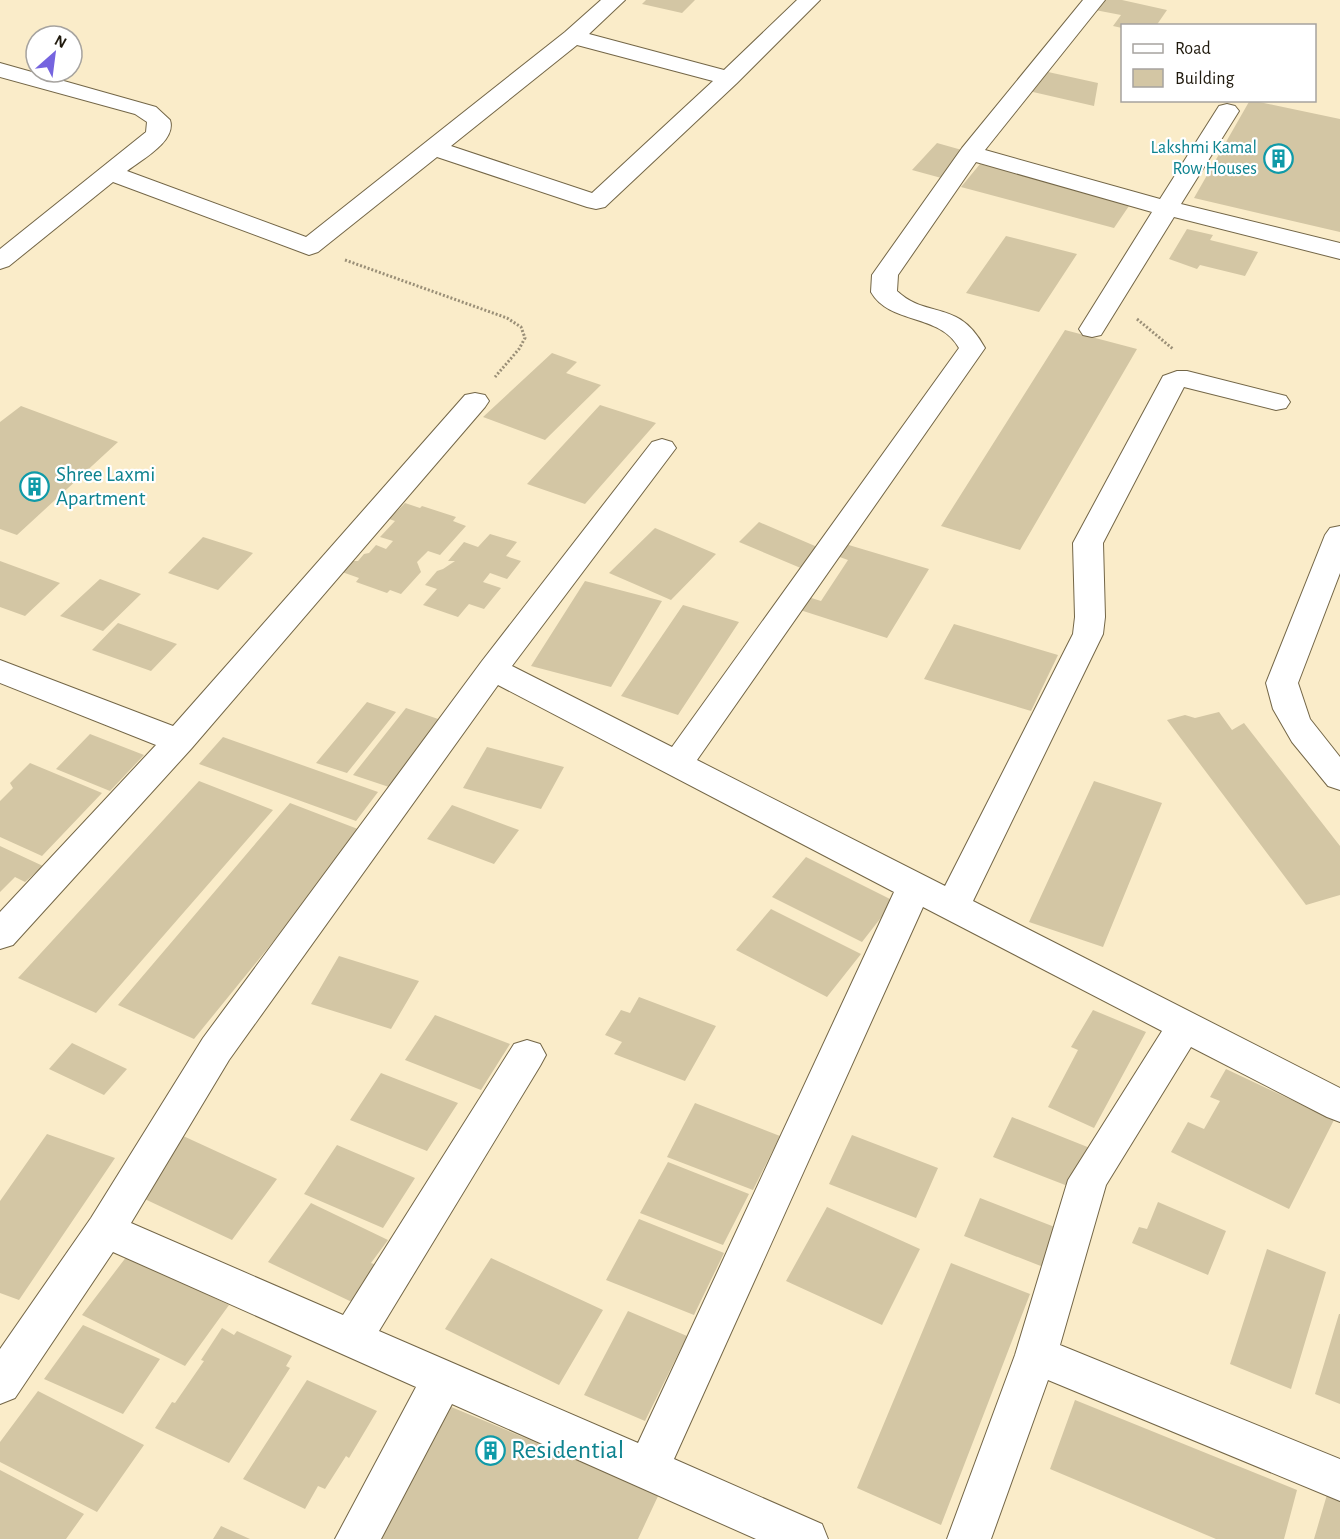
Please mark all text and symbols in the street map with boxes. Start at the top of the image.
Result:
north arrow [24,24,84,84]
legend [1121,24,1316,102]
text: N [52,32,69,51]
text: Road [1175,40,1211,58]
text: Building [1175,70,1235,88]
place label: Lakshmi Kamal Row Houses [1150,139,1257,178]
building icon: Lakshmi Kamal Row Houses [1262,142,1294,174]
place label: Shree Laxmi Apartment [56,464,155,509]
building icon: Shree Laxmi Apartment [19,470,51,502]
building icon: Residential [474,1434,506,1466]
place label: Residential [511,1437,624,1463]

